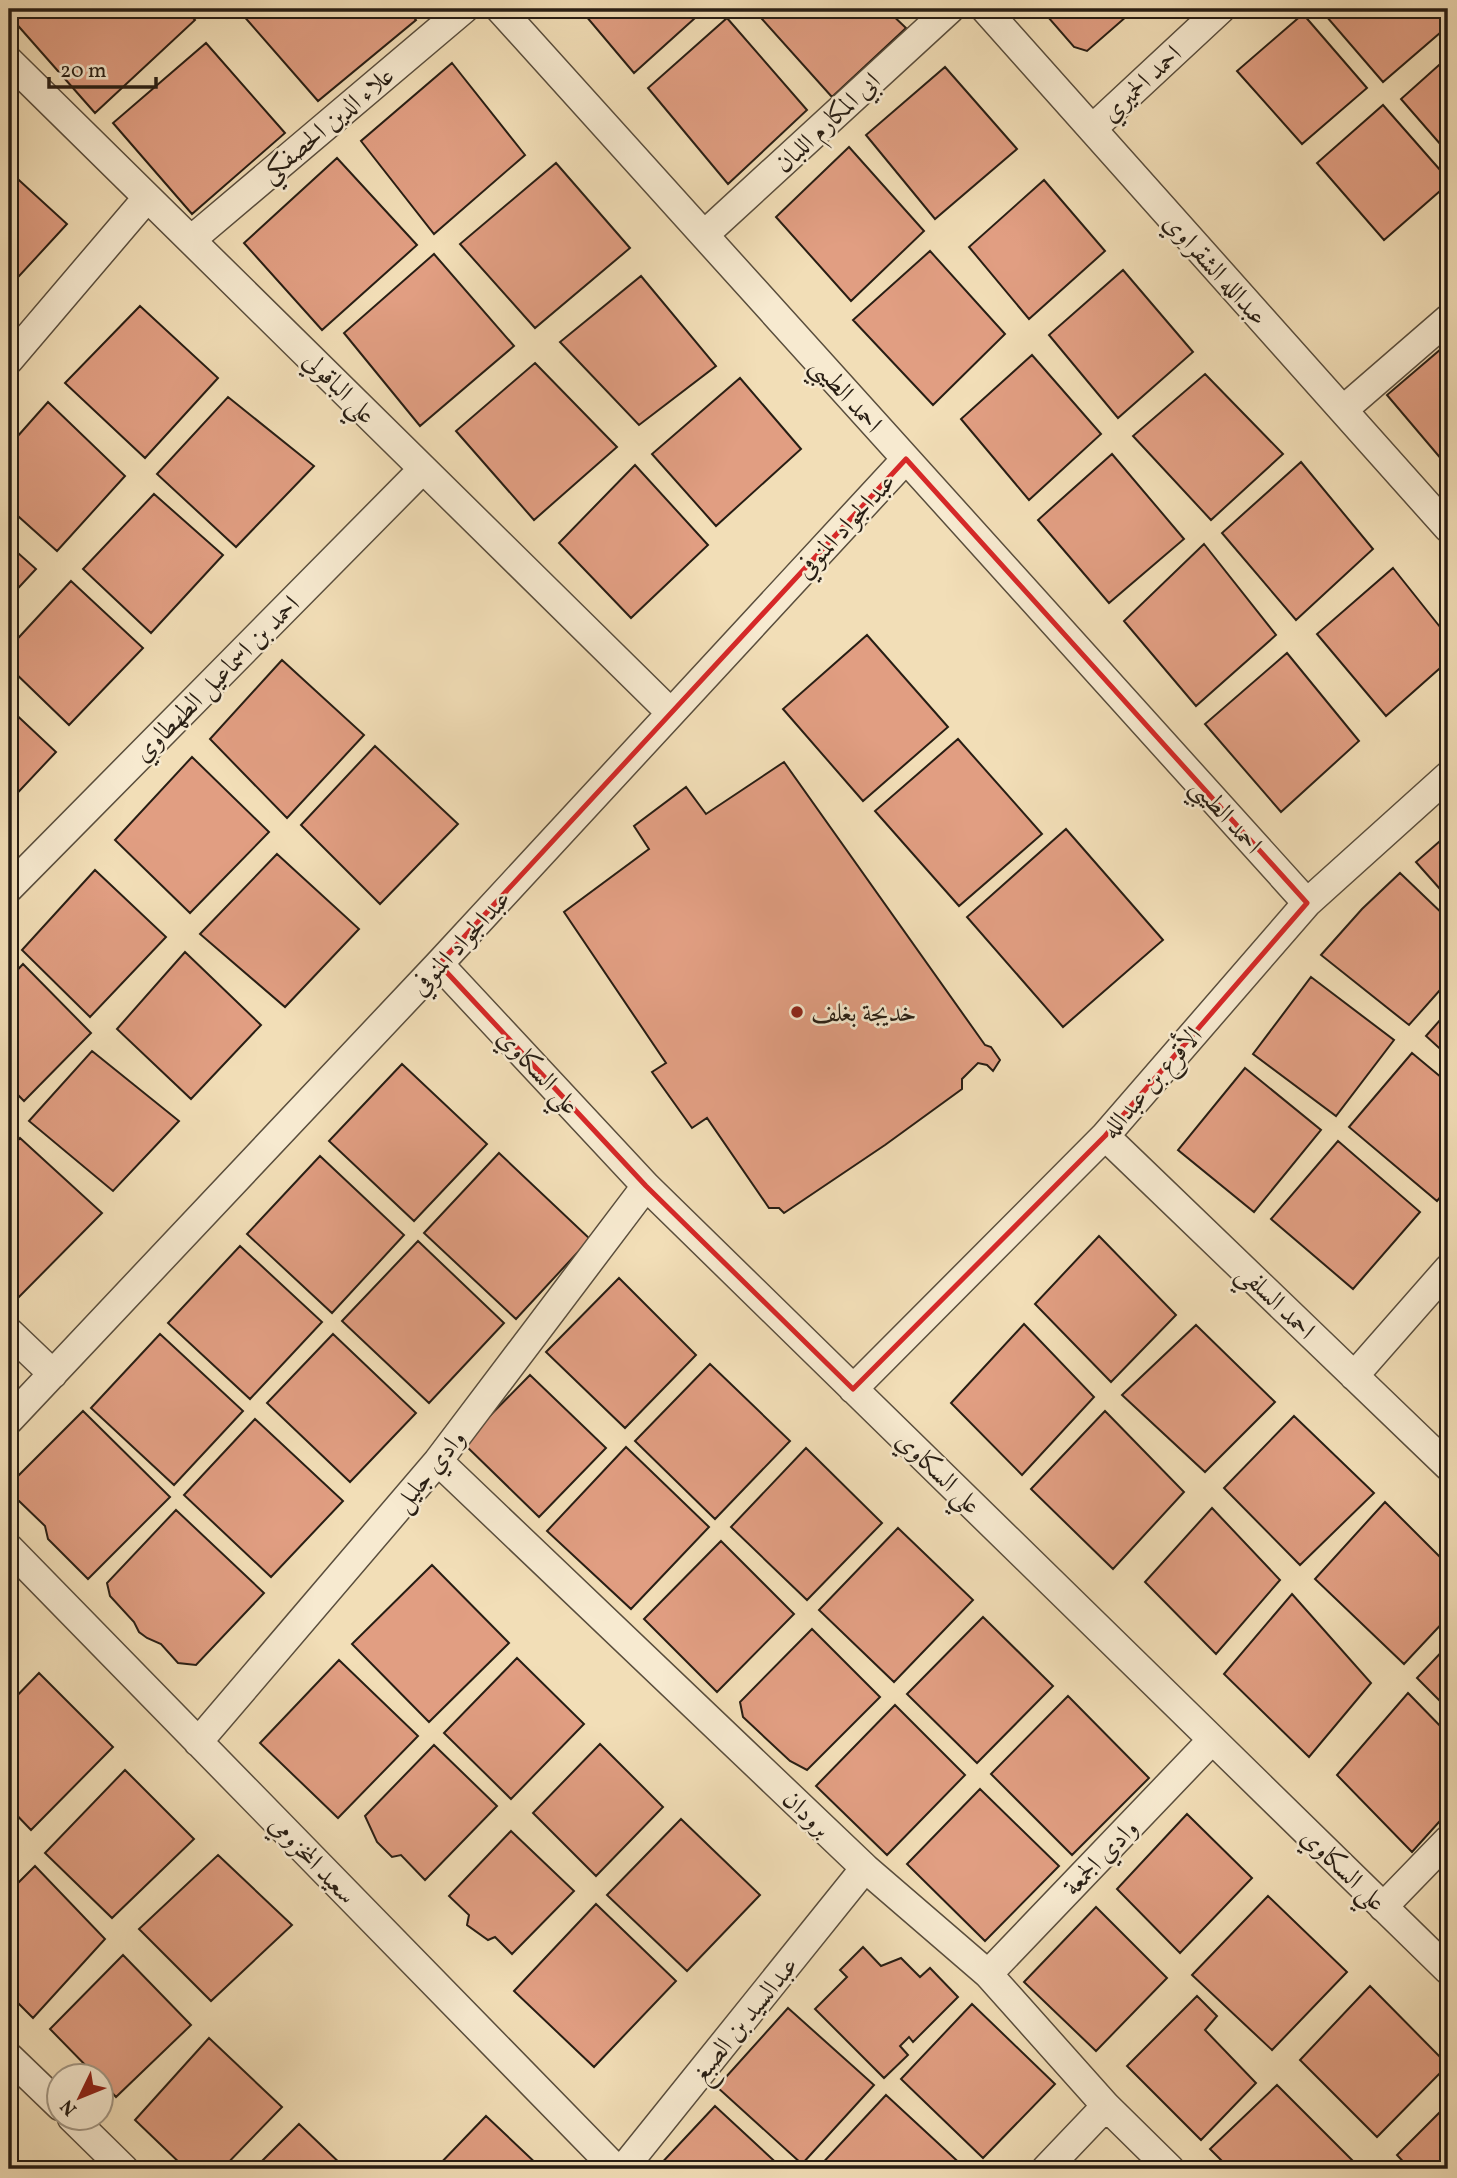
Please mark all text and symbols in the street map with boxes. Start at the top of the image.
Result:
street label: احمد الحميري [1094,38,1191,132]
scale bar [49,46,156,90]
text: 20 m [60,57,106,86]
street label: علاء الدين الحصفكي [254,59,405,195]
street label: ابي المكارم اللبان [767,65,891,184]
street label: عبدالله الشقراوي [1153,206,1275,335]
street label: علي الباقولي [290,344,383,437]
street label: احمد الطيبي [798,349,890,444]
street label: عبدالجواد المنوفي [788,465,907,589]
street label: احمد بن اسماعيل الطهطاوي [126,588,309,771]
street label: احمد الطيبي [1178,770,1270,865]
street label: عبدالجواد المنوفي [403,882,522,1006]
place label: خديجة بغلف [811,996,916,1032]
marker: خديجة بغلف [789,1004,805,1020]
street label: الأقرع بن عبدالله [1092,1018,1213,1149]
street label: علي السكاوي [484,1021,587,1127]
street label: احمد السلفي [1225,1256,1323,1353]
street label: وادي جليل [386,1422,476,1521]
street label: علي السكاوي [883,1424,988,1527]
street label: برودان [773,1782,838,1847]
street label: سعيد المخزومي [258,1808,363,1915]
street label: وادي الجمعة [1056,1812,1148,1906]
street label: علي السكاوي [1288,1821,1393,1924]
street label: عبدالسيد بن الصبغ [684,1950,811,2093]
north arrow [46,2062,116,2132]
text: N [55,2093,83,2121]

